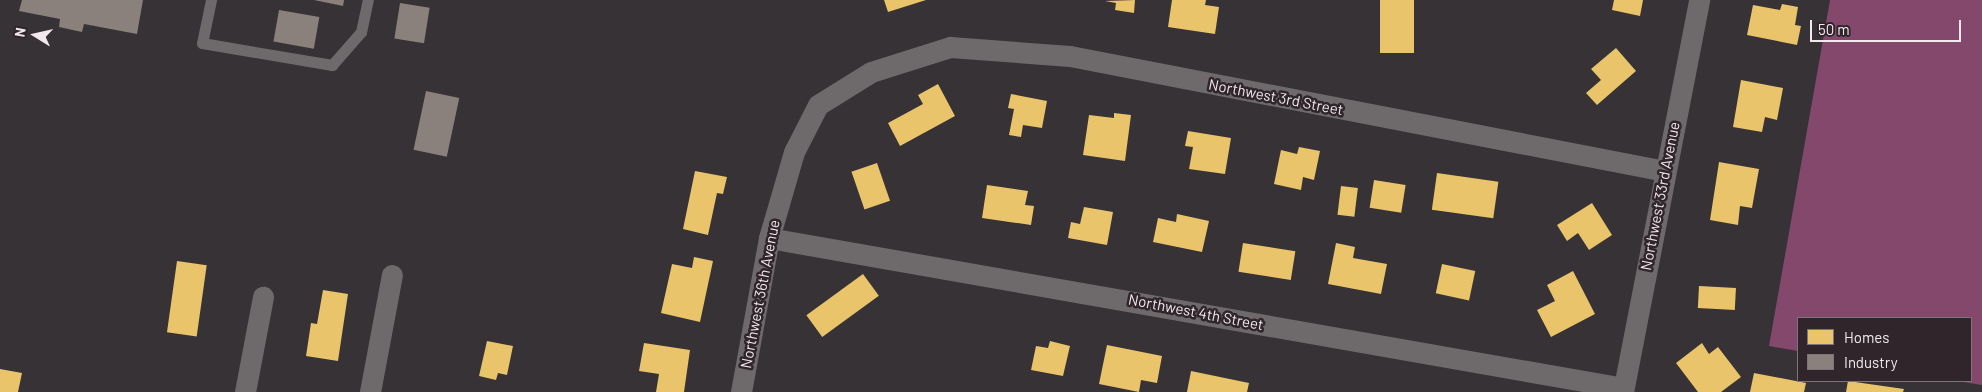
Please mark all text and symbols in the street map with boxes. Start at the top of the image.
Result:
north arrow [10,10,60,60]
scale bar [1812,10,1963,42]
text: 50 m [1818,20,1850,38]
text: N [11,26,29,38]
street label: Northwest 3rd Street [1207,75,1345,119]
street label: Northwest 33rd Avenue [1637,120,1683,272]
street label: Northwest 36th Avenue [737,218,783,370]
street label: Northwest 4th Street [1127,290,1265,334]
legend [1797,317,1972,382]
text: Homes [1844,328,1889,346]
text: Industry [1844,353,1898,371]

